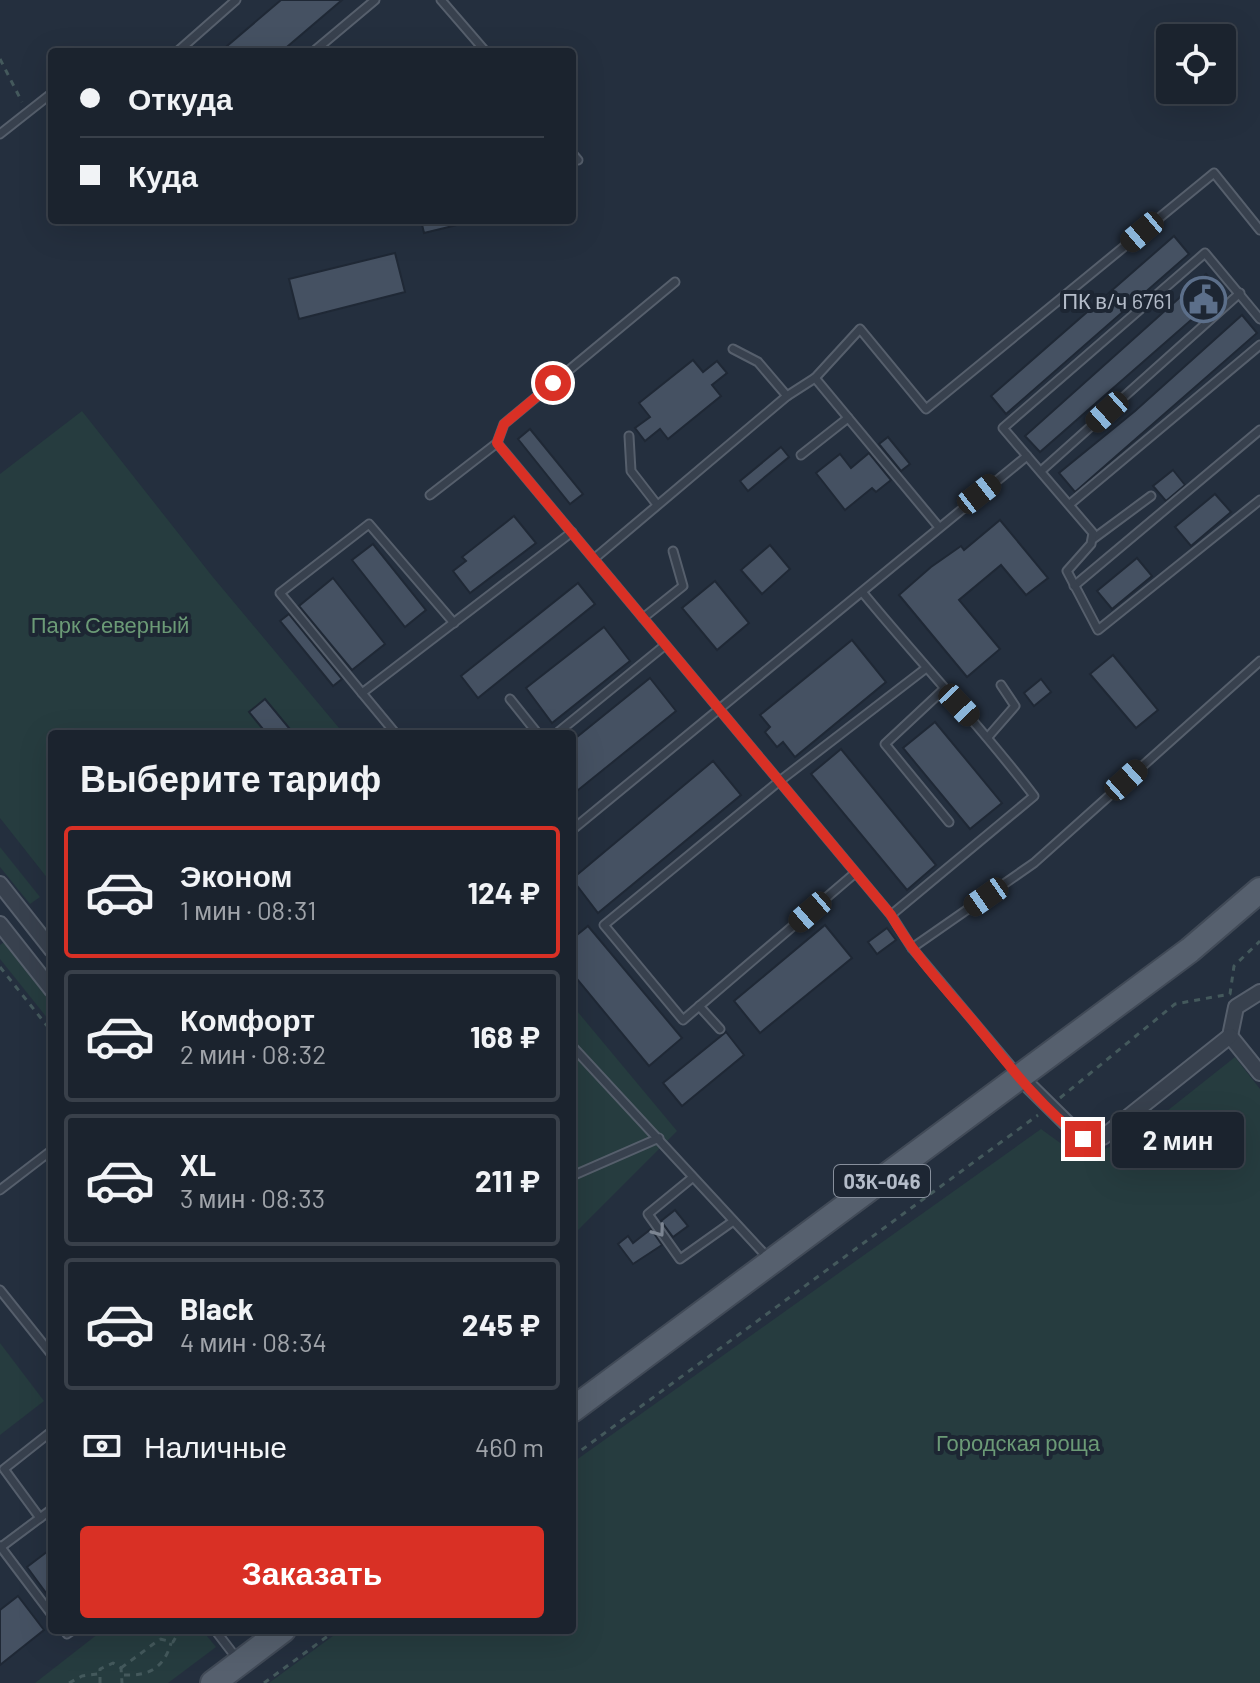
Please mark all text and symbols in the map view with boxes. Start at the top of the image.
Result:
map controls [1156,24,1236,104]
button: locate [1156,24,1236,104]
text: Откуда [128,80,233,116]
text: Куда [128,157,198,193]
car [1116,207,1168,257]
public building icon: ПК в/ч 6761 [1179,276,1227,324]
place label: ПК в/ч 6761 [1062,287,1172,313]
route start [535,365,571,401]
car [1081,387,1133,437]
car [953,470,1005,518]
park label: Парк Северный [31,611,189,638]
car [934,679,984,731]
car [1100,755,1152,805]
text: Выберите тариф [80,756,381,799]
icon: car [84,856,156,928]
text: Эконом [180,857,293,893]
car [959,873,1013,921]
text: 124 ₽ [467,874,540,910]
car [784,887,836,937]
text: 1 мин · 08:31 [180,894,316,925]
icon: car [84,1000,156,1072]
text: Комфорт [180,1001,315,1037]
text: 168 ₽ [470,1018,540,1054]
text: 2 мин · 08:32 [180,1038,326,1069]
callout: 2 мин [1111,1111,1243,1167]
route end [1065,1121,1101,1157]
text: 2 мин [1143,1124,1213,1155]
icon: car [84,1144,156,1216]
text: XL [180,1146,216,1182]
text: 211 ₽ [475,1162,540,1198]
road number: 03К-046 [834,1165,930,1197]
text: 3 мин · 08:33 [180,1182,325,1213]
one-way arrow [650,1222,664,1236]
icon: car [84,1288,156,1360]
text: Black [180,1290,254,1326]
text: 245 ₽ [462,1306,540,1342]
text: 4 мин · 08:34 [180,1326,327,1357]
icon: cash [80,1424,124,1468]
text: Наличные [144,1428,287,1464]
park label: Городская роща [936,1429,1101,1456]
text: 460 m [475,1431,544,1462]
button: Заказать [80,1526,544,1618]

